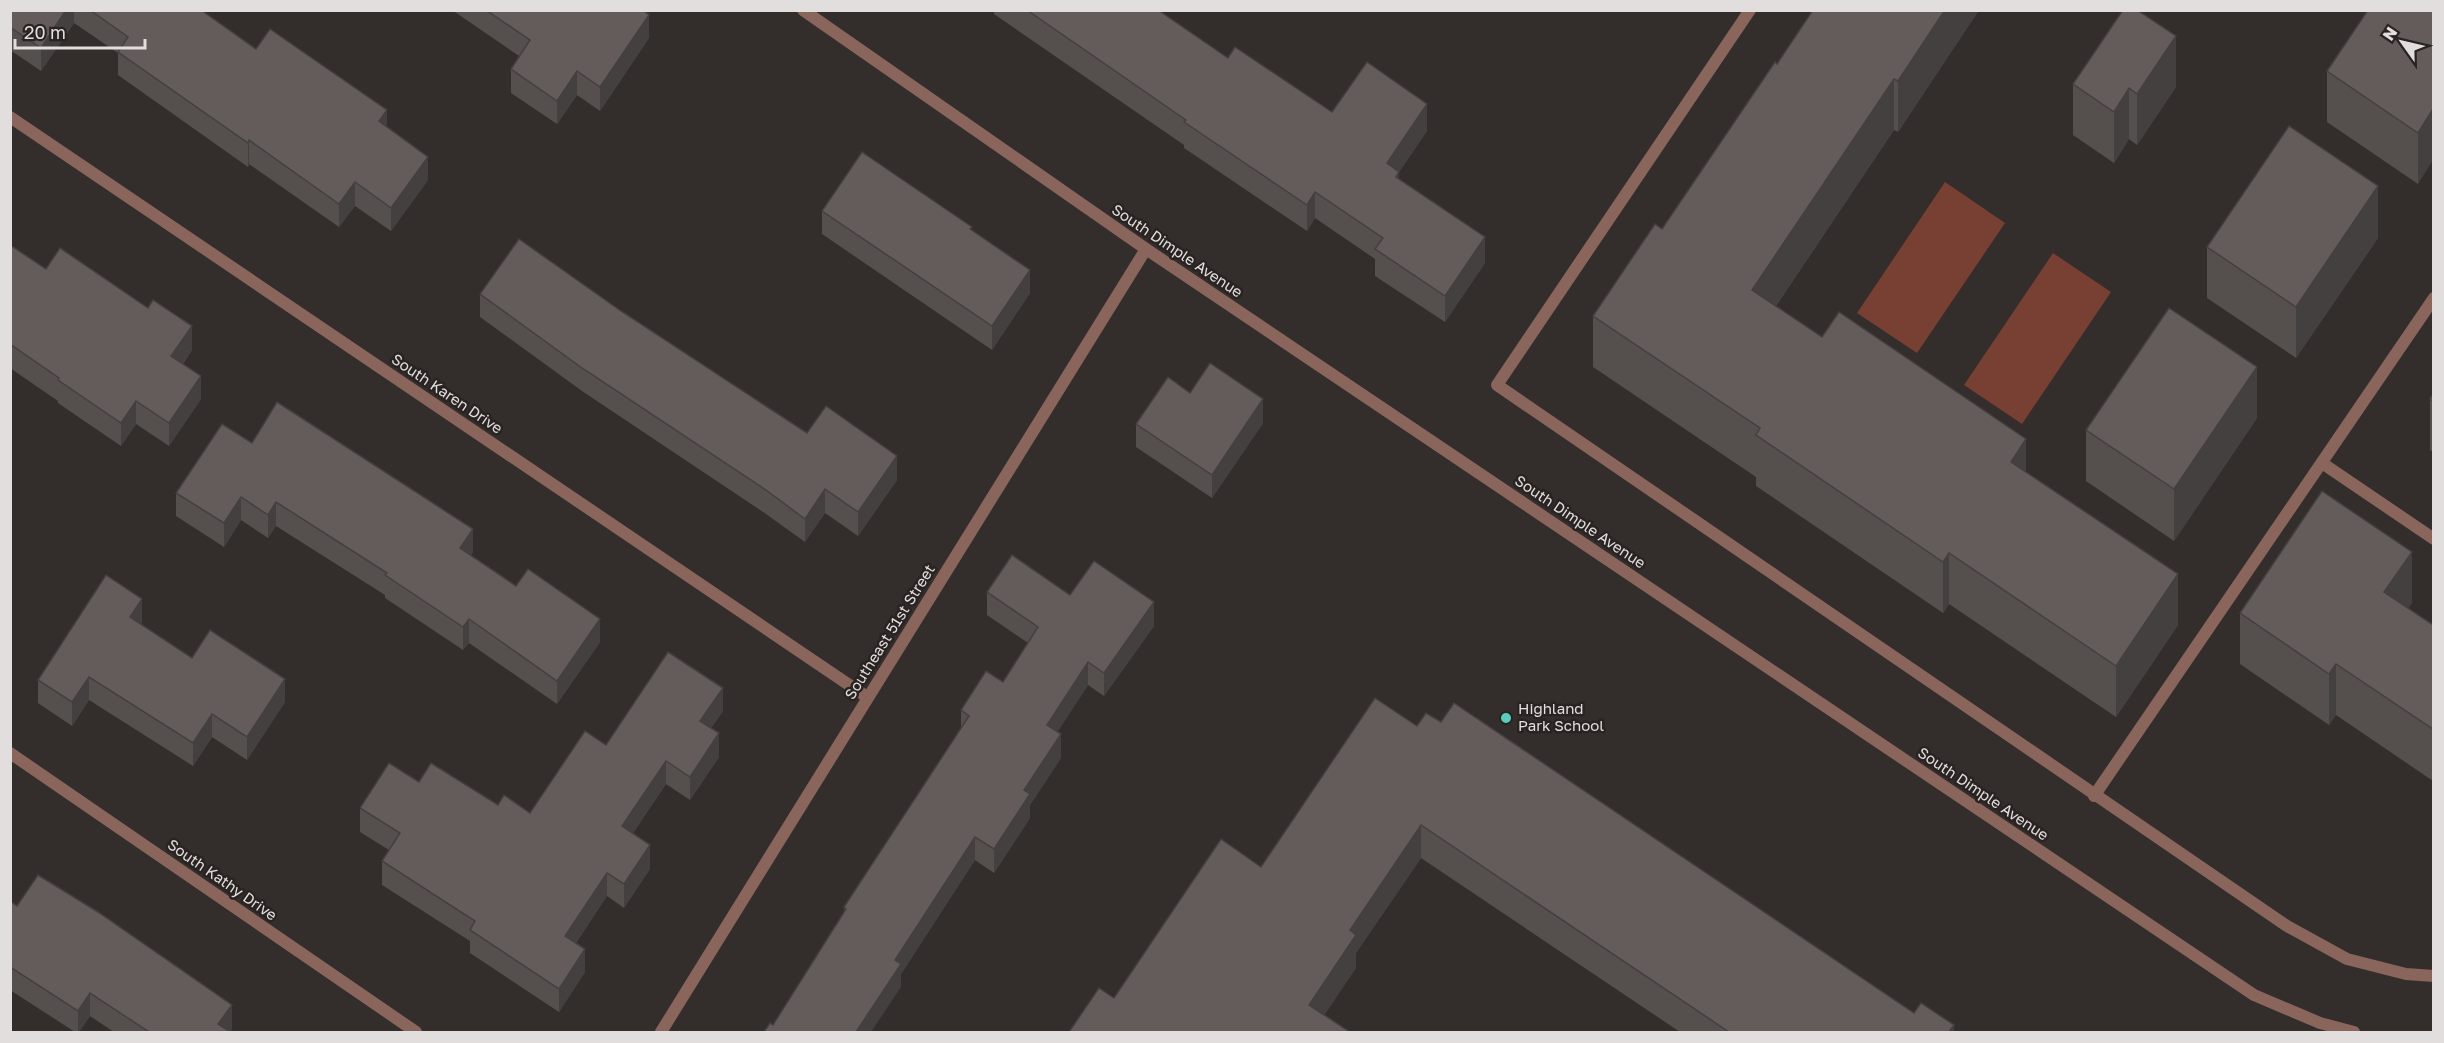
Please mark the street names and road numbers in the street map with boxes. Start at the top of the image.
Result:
street label: South Dimple Avenue [1109,200,1247,301]
street label: South Karen Drive [389,349,507,437]
street label: South Dimple Avenue [1512,471,1650,572]
street label: Southeast 51st Street [840,561,938,702]
street label: South Dimple Avenue [1915,743,2053,844]
street label: South Kathy Drive [164,835,281,924]

